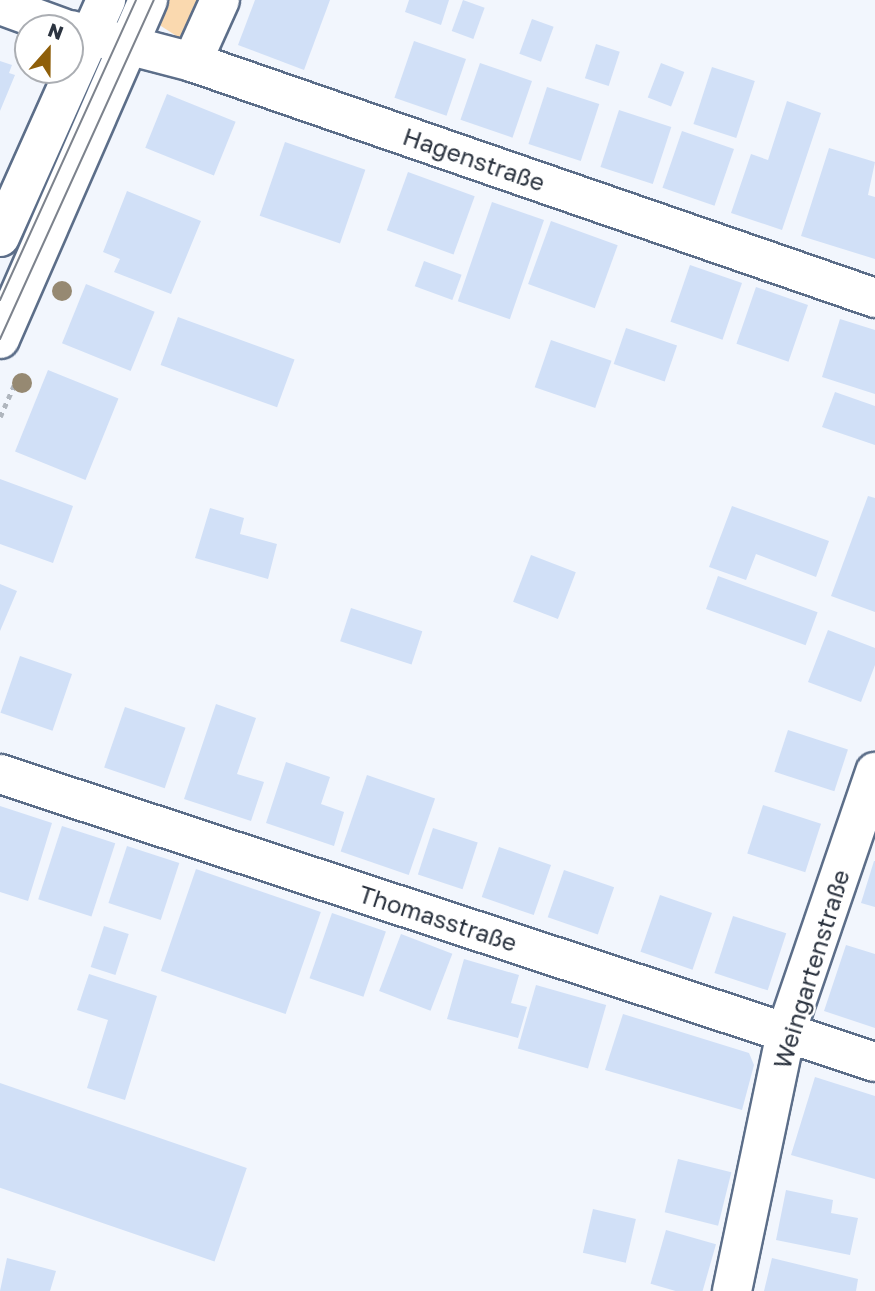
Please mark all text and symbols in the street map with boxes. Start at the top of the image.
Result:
north arrow [14,14,84,84]
text: N [45,17,67,44]
street label: Hagenstraße [399,121,549,197]
street label: Weingartenstraße [767,866,855,1072]
street label: Thomasstraße [355,879,521,957]

